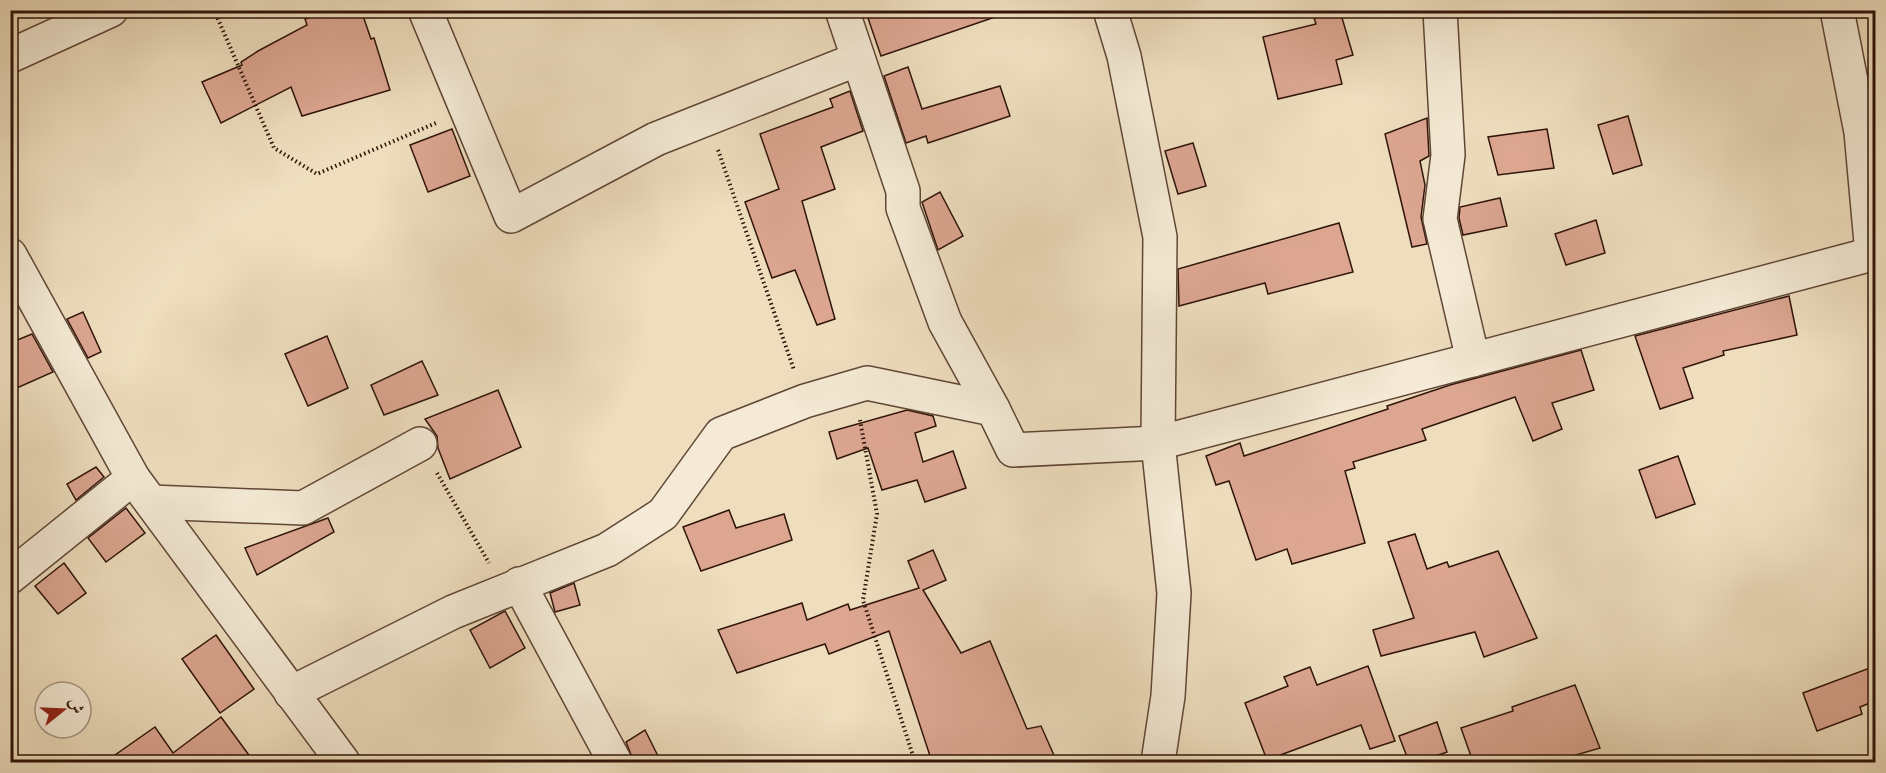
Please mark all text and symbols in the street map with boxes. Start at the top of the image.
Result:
north arrow [33,680,93,740]
text: ش [65,695,88,716]

